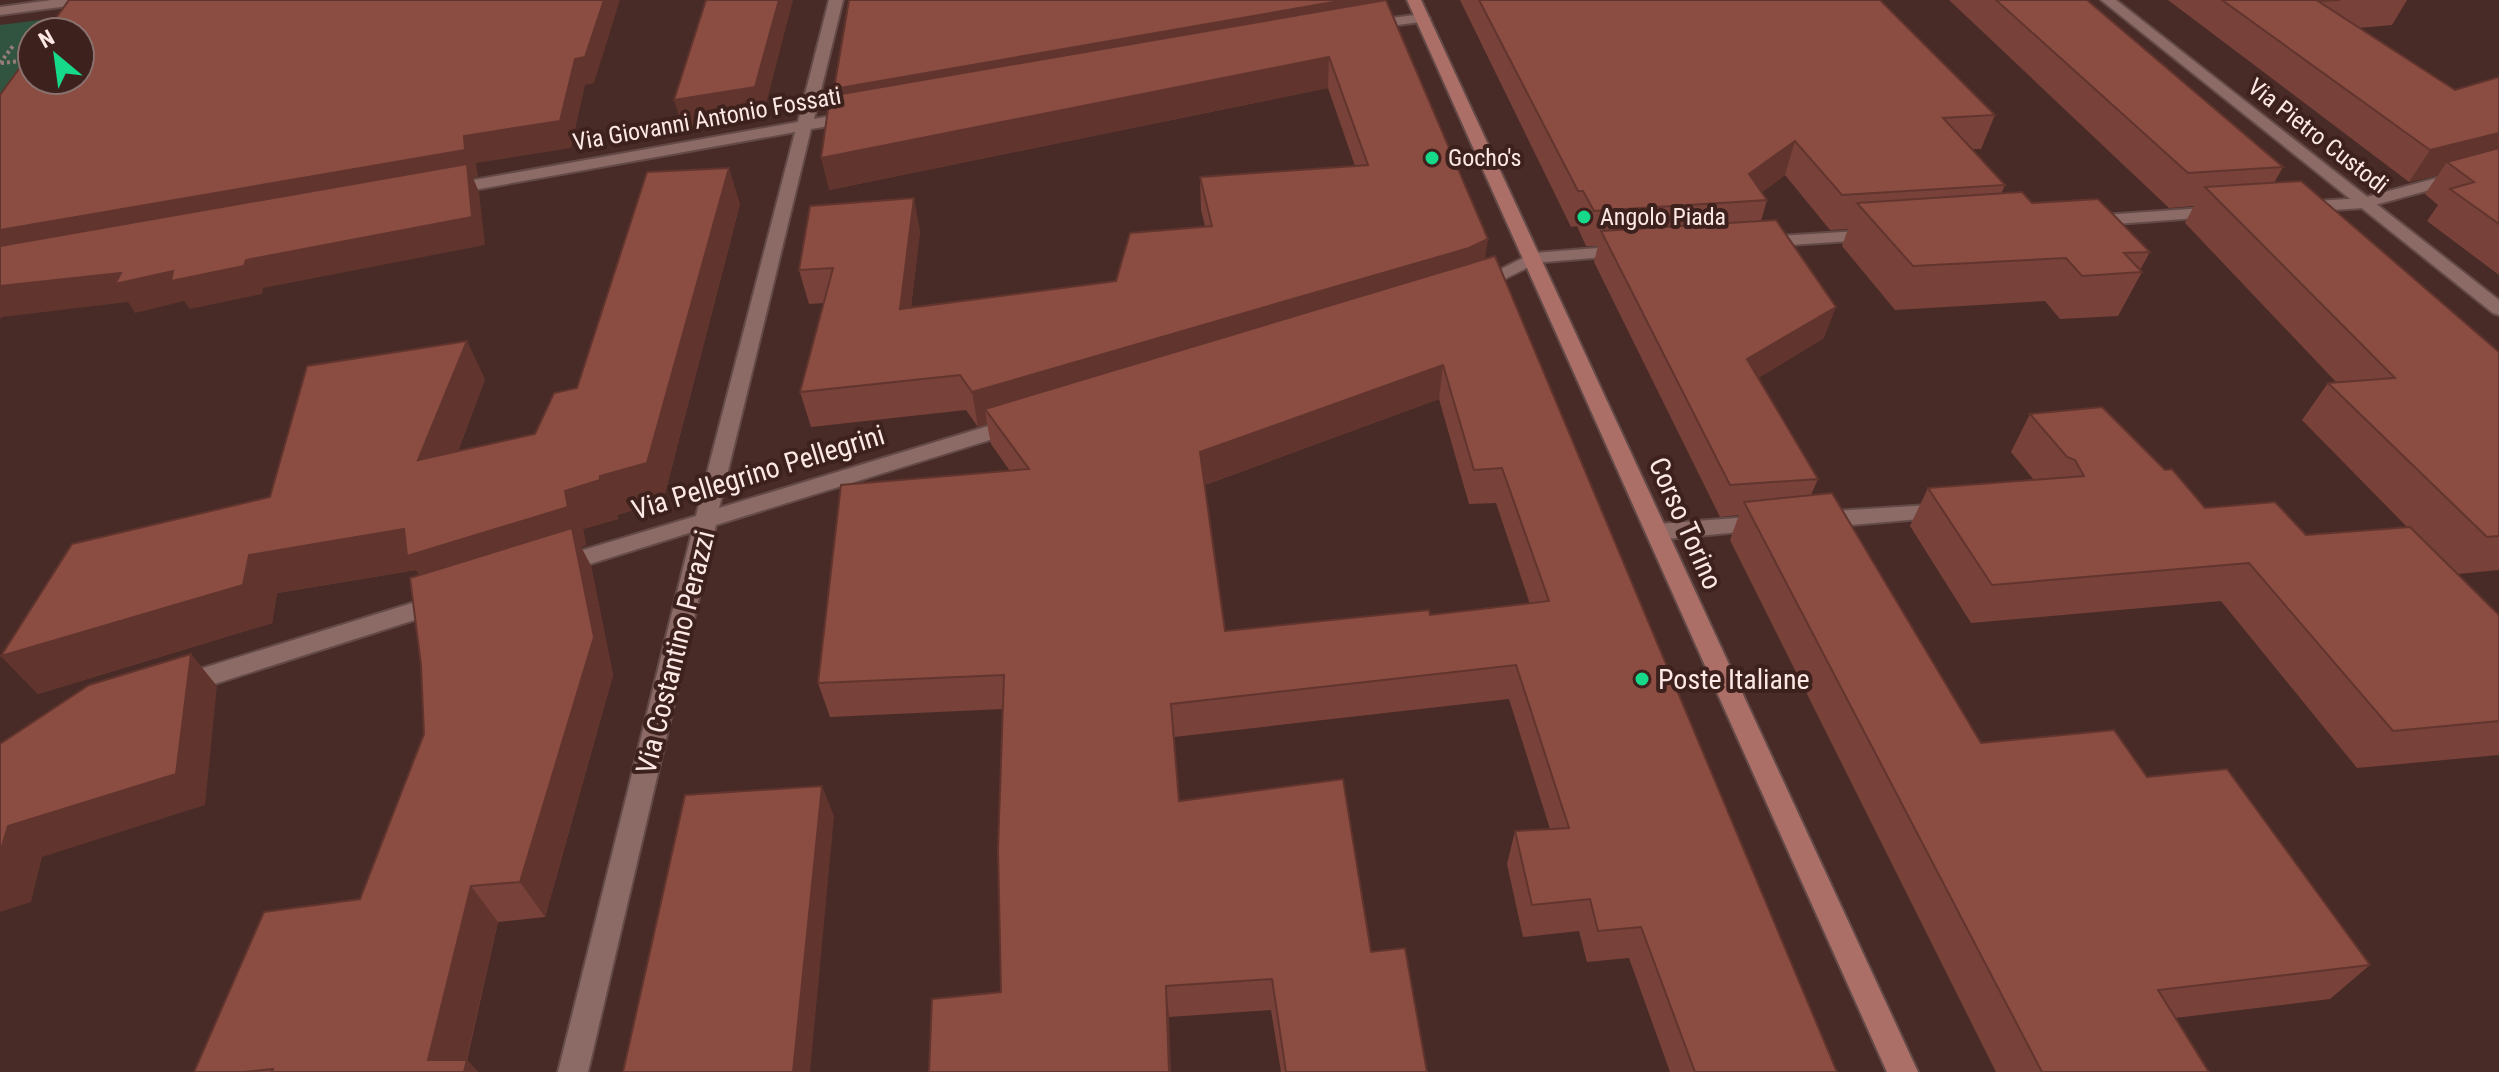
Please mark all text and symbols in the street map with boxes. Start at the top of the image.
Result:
north arrow [16,16,96,96]
text: N [35,25,59,53]
street label: Via Pietro Custodi [2242,73,2394,199]
street label: Via Giovanni Antonio Fossati [571,82,843,156]
place label: Gocho's [1448,144,1522,172]
marker: Gocho's [1423,149,1441,167]
place label: Angolo Piada [1600,203,1726,231]
marker: Angolo Piada [1575,208,1593,226]
street label: Via Pellegrino Pellegrini [628,418,888,527]
street label: Corso Torino [1642,452,1729,594]
street label: Via Costantino Perazzi [629,527,722,777]
place label: Poste Italiane [1658,663,1810,696]
marker: Poste Italiane [1633,670,1651,688]

